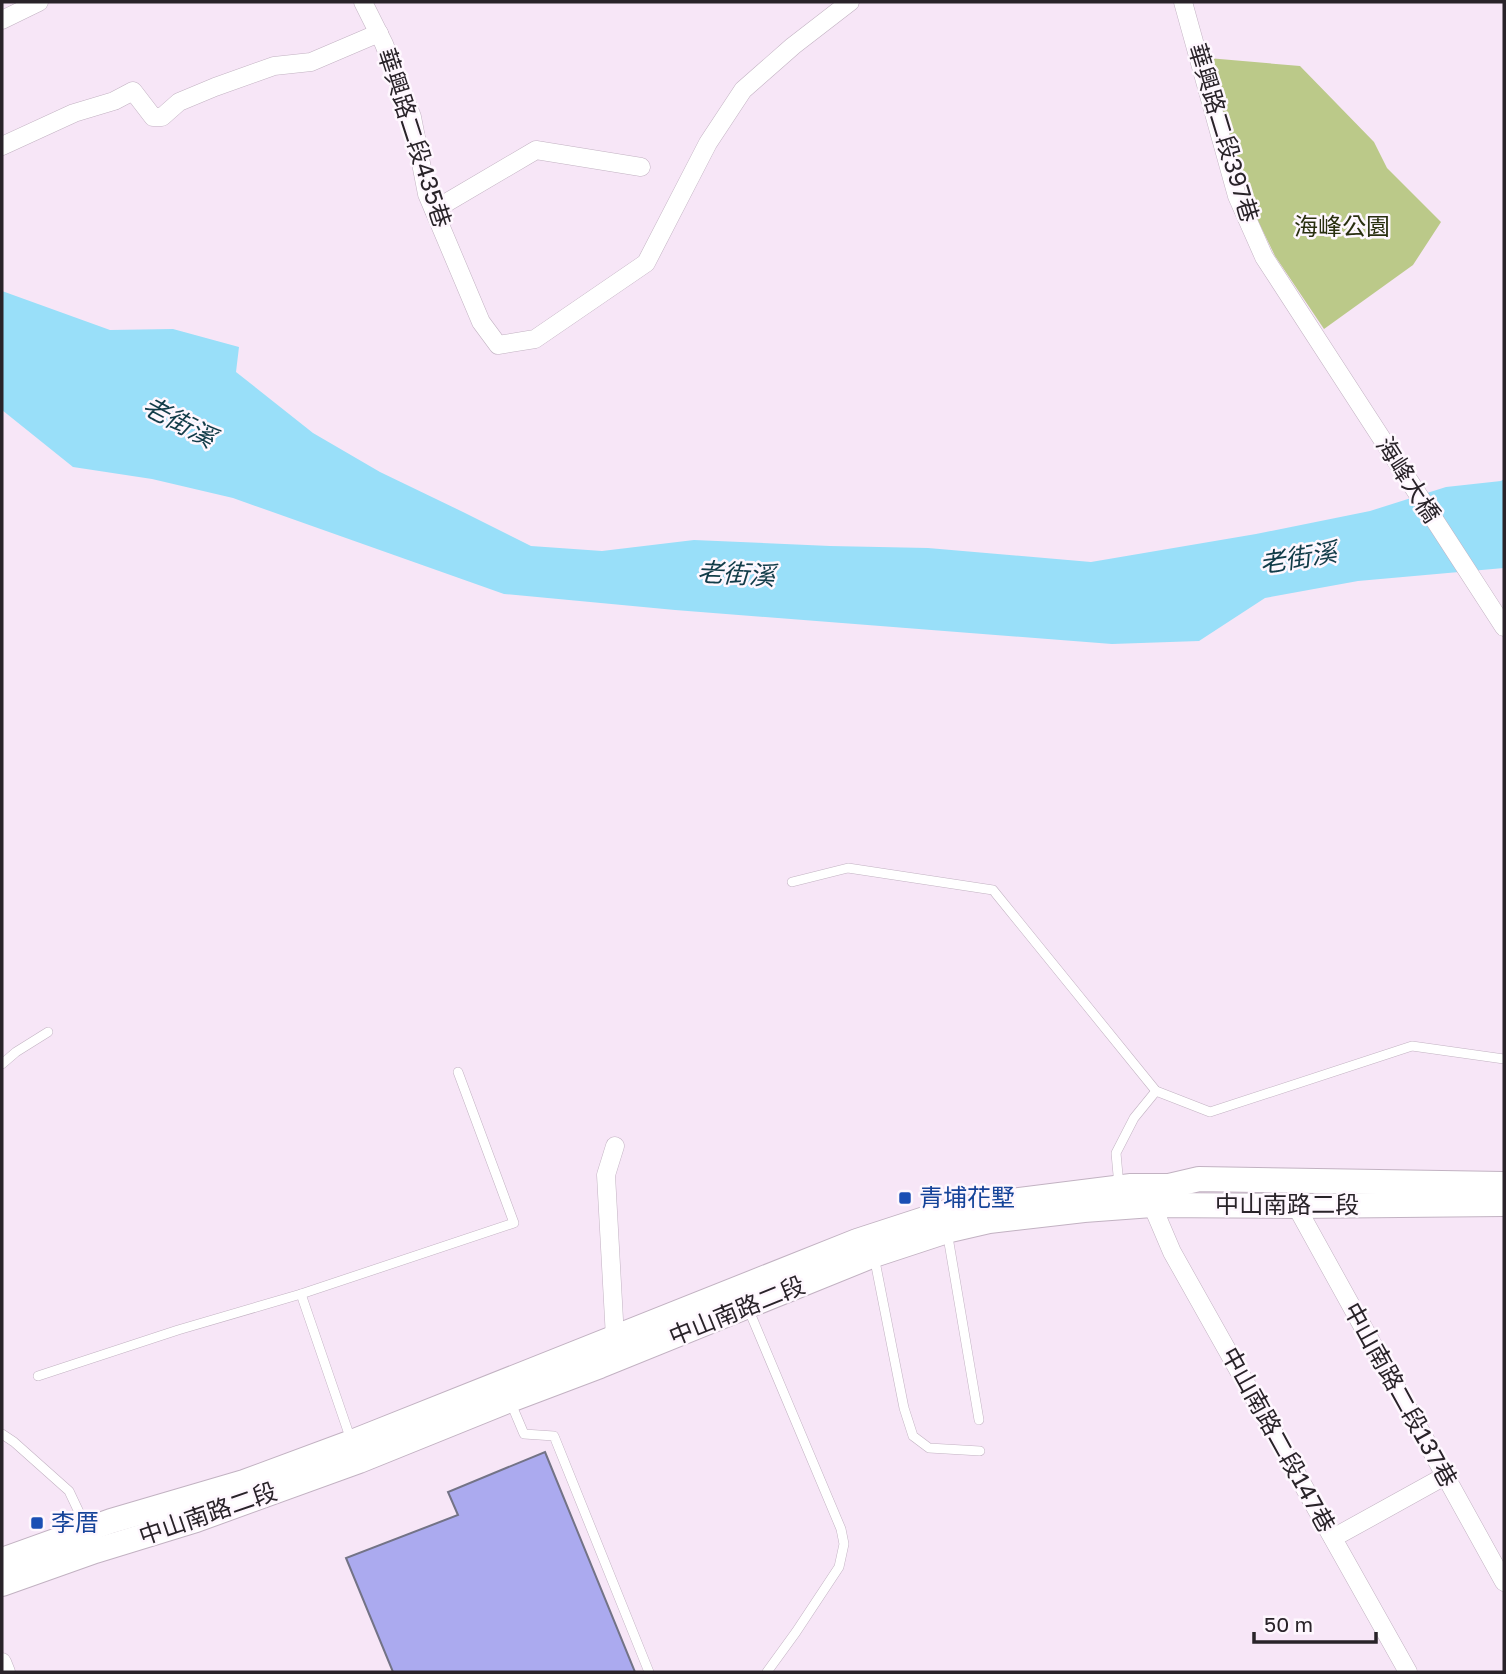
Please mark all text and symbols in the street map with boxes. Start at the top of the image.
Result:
street label: 華興路二段397巷 [1183,40,1265,225]
street label: 華興路二段435巷 [373,44,458,231]
park label: 海峰公園 [1294,211,1390,240]
water label: 老街溪 [138,390,224,455]
street label: 海峰大橋 [1371,431,1448,527]
water label: 老街溪 [1257,535,1343,579]
water label: 老街溪 [696,556,780,591]
place label: 青埔花墅 [919,1182,1015,1211]
street label: 中山南路二段 [1215,1189,1359,1218]
marker: 青埔花墅 [897,1190,913,1206]
street label: 中山南路二段 [664,1269,809,1350]
street label: 中山南路二段137巷 [1339,1297,1464,1492]
street label: 中山南路二段147巷 [1216,1342,1342,1537]
street label: 中山南路二段 [135,1475,280,1550]
place label: 李厝 [51,1507,99,1536]
marker: 李厝 [29,1515,45,1531]
scale bar [1254,1600,1376,1644]
text: 50 m [1264,1611,1313,1637]

